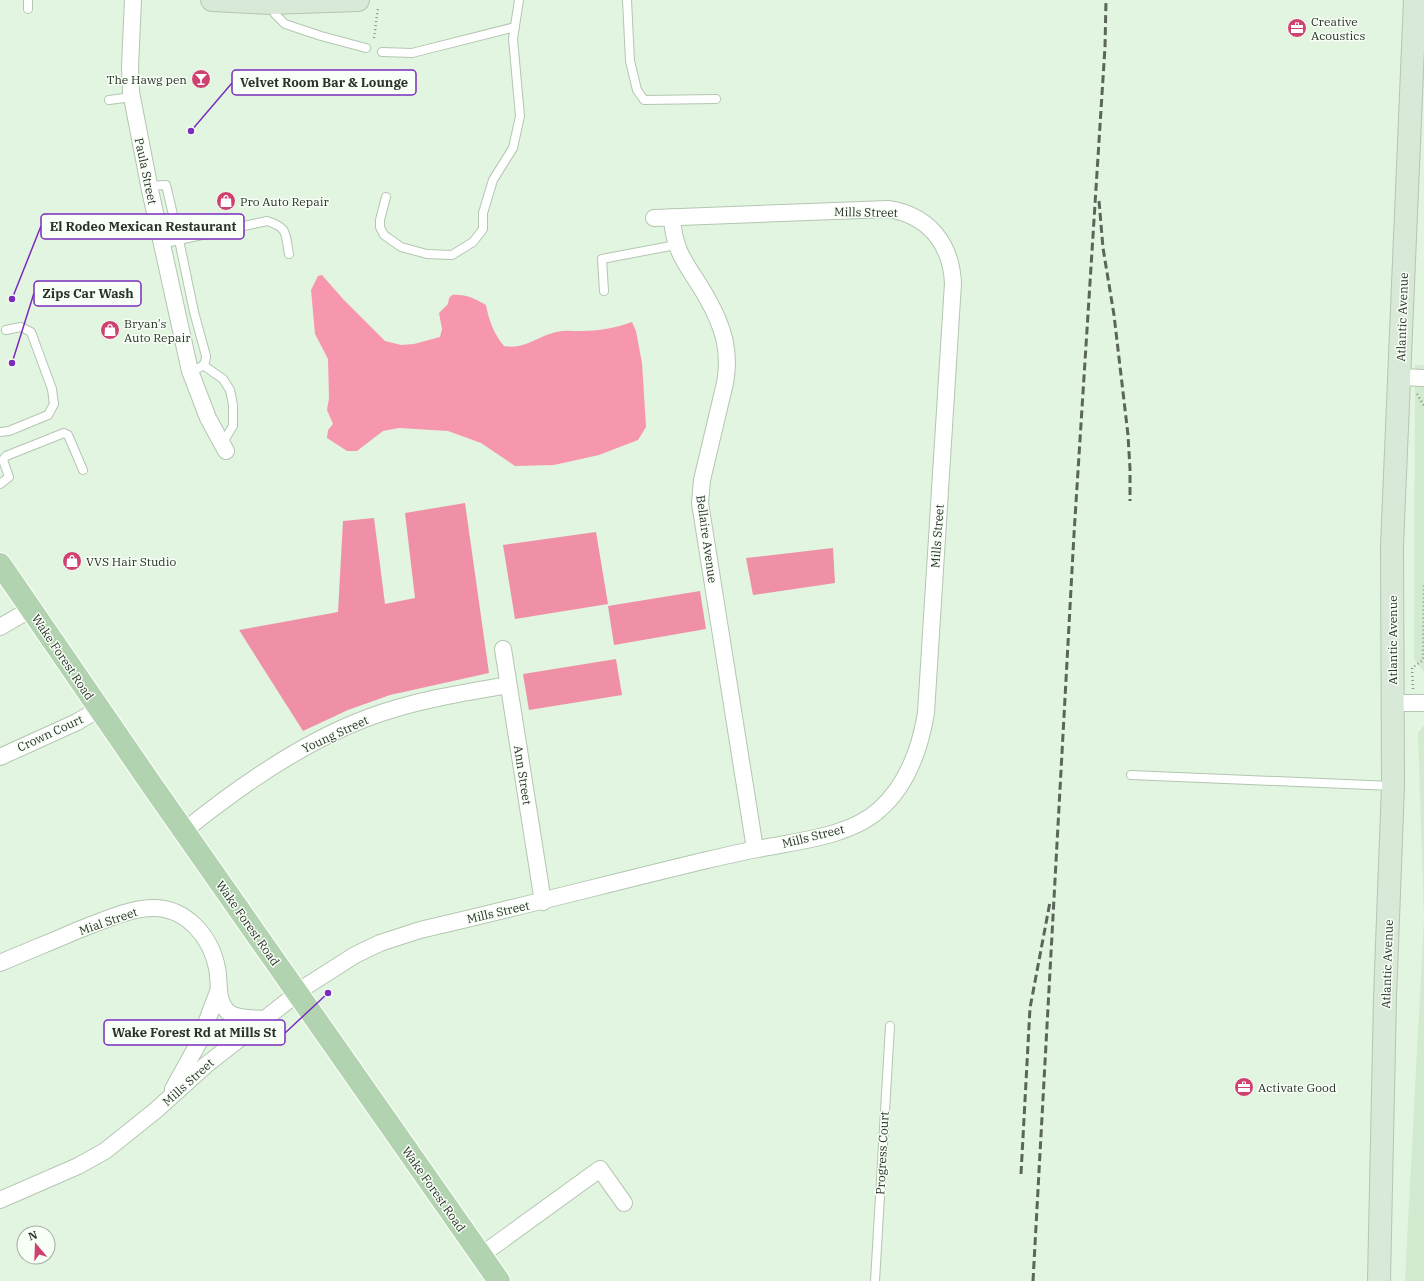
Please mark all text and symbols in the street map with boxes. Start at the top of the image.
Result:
place label: Creative Acoustics [1311,14,1365,43]
office icon: Creative Acoustics [1286,17,1308,39]
bar icon: The Hawg pen [190,68,212,90]
callout: Velvet Room Bar & Lounge [232,70,416,95]
place label: The Hawg pen [107,72,187,87]
text: Velvet Room Bar & Lounge [240,74,408,91]
street label: Paula Street [132,136,160,206]
shop icon: Pro Auto Repair [215,190,237,212]
place label: Pro Auto Repair [240,194,330,209]
street label: Mills Street [834,204,898,220]
callout: El Rodeo Mexican Restaurant [41,214,244,239]
text: El Rodeo Mexican Restaurant [50,218,236,235]
street label: Atlantic Avenue [1393,272,1411,362]
callout: Zips Car Wash [34,281,141,306]
text: Zips Car Wash [42,285,134,302]
place label: Bryan's Auto Repair [124,316,191,345]
shop icon: Bryan's Auto Repair [99,319,121,341]
street label: Bellaire Avenue [693,494,721,584]
street label: Mills Street [927,504,947,568]
shop icon: VVS Hair Studio [61,550,83,572]
place label: VVS Hair Studio [86,554,176,569]
street label: Atlantic Avenue [1385,595,1400,685]
street label: Wake Forest Road [29,611,97,703]
street label: Crown Court [15,711,85,755]
street label: Young Street [299,712,371,756]
street label: Ann Street [511,744,535,806]
street label: Mills Street [780,821,846,851]
street label: Wake Forest Road [213,878,283,968]
street label: Mills Street [465,898,531,926]
street label: Mial Street [77,904,139,938]
street label: Atlantic Avenue [1378,919,1396,1009]
callout: Wake Forest Rd at Mills St [104,1020,285,1045]
text: Wake Forest Rd at Mills St [112,1024,276,1041]
street label: Mills Street [159,1055,217,1109]
office icon: Activate Good [1233,1076,1255,1098]
place label: Activate Good [1258,1080,1336,1095]
street label: Progress Court [872,1111,892,1195]
street label: Wake Forest Road [399,1144,469,1234]
north arrow [16,1225,56,1265]
text: N [26,1227,39,1244]

